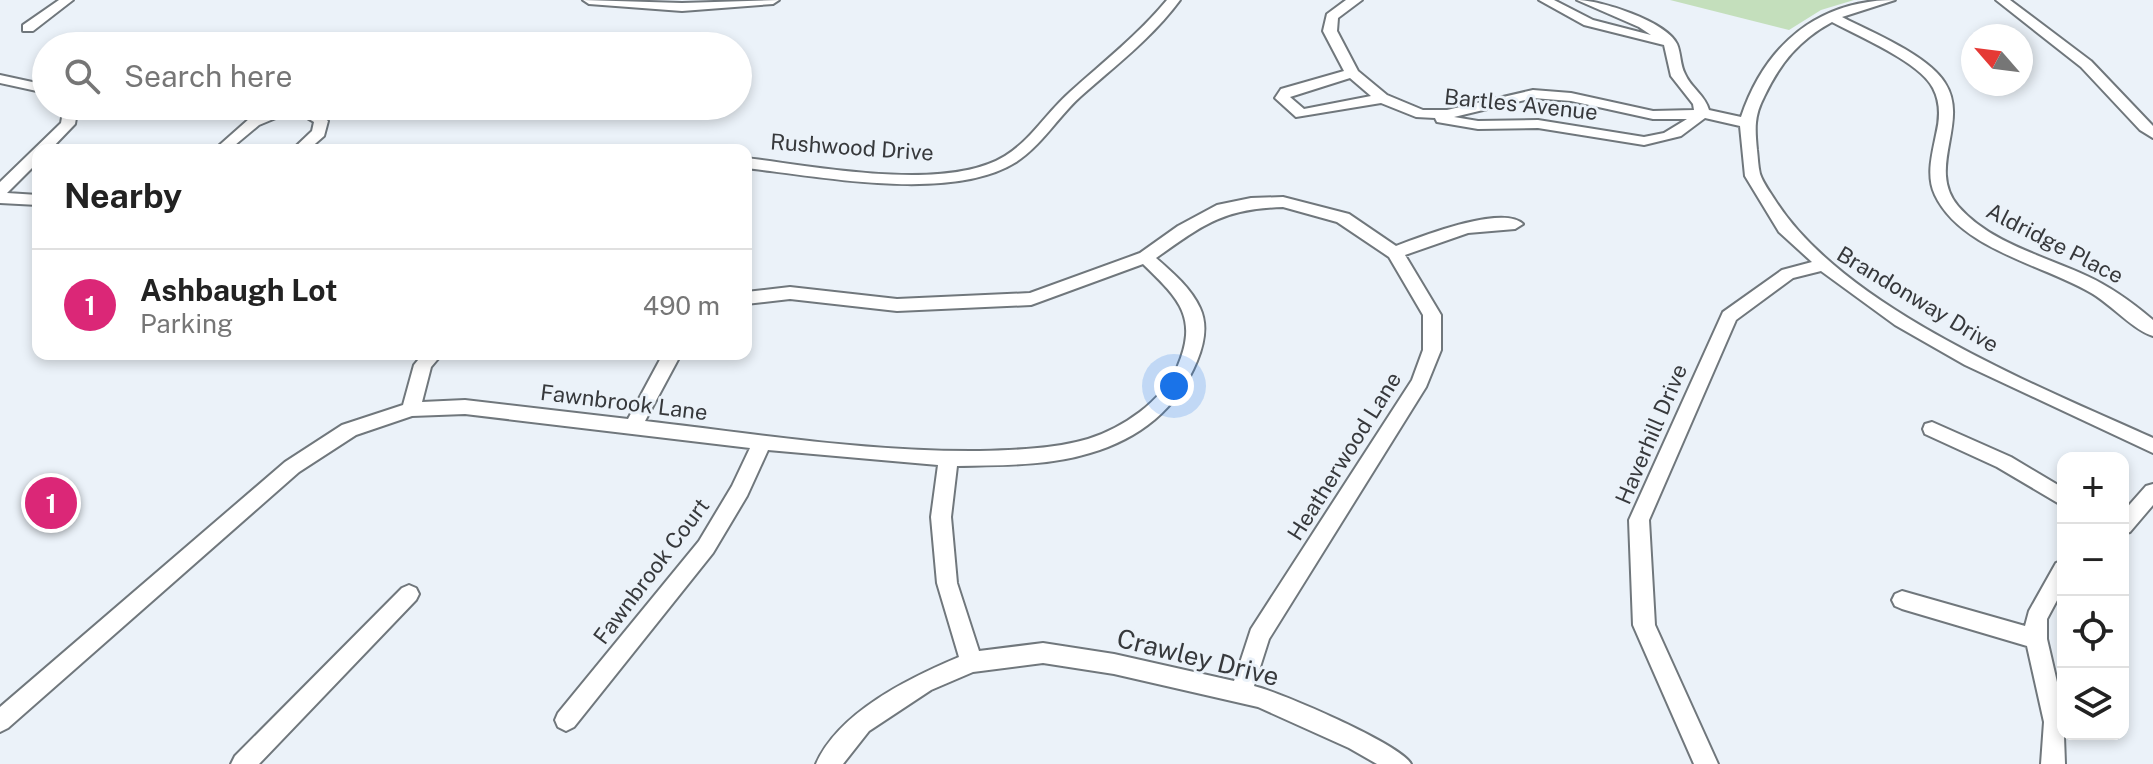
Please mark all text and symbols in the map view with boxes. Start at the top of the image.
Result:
north arrow [1961,24,2033,96]
search box [32,32,752,120]
icon: search [60,54,104,98]
text: Search here [124,58,292,94]
street label: Bartles Avenue [1443,83,1599,125]
street label: Rushwood Drive [769,128,935,166]
text: Nearby [64,176,182,216]
street label: Aldridge Place [1982,197,2128,289]
street label: Brandonway Drive [1832,240,2004,358]
text: Ashbaugh Lot [140,272,338,308]
text: 1 [84,290,96,321]
text: 490 m [643,290,720,321]
text: Parking [140,308,233,339]
street label: Haverhill Drive [1610,360,1692,508]
your location [1154,366,1194,406]
street label: Heatherwood Lane [1282,367,1406,545]
street label: Fawnbrook Lane [539,379,709,425]
map controls [2057,452,2129,740]
button: + [2057,452,2129,524]
pin: 1 [25,473,77,533]
street label: Fawnbrook Court [588,493,714,649]
button: − [2057,524,2129,596]
button: locate [2057,596,2129,668]
street label: Crawley Drive [1114,622,1282,692]
button: layers [2057,668,2129,740]

